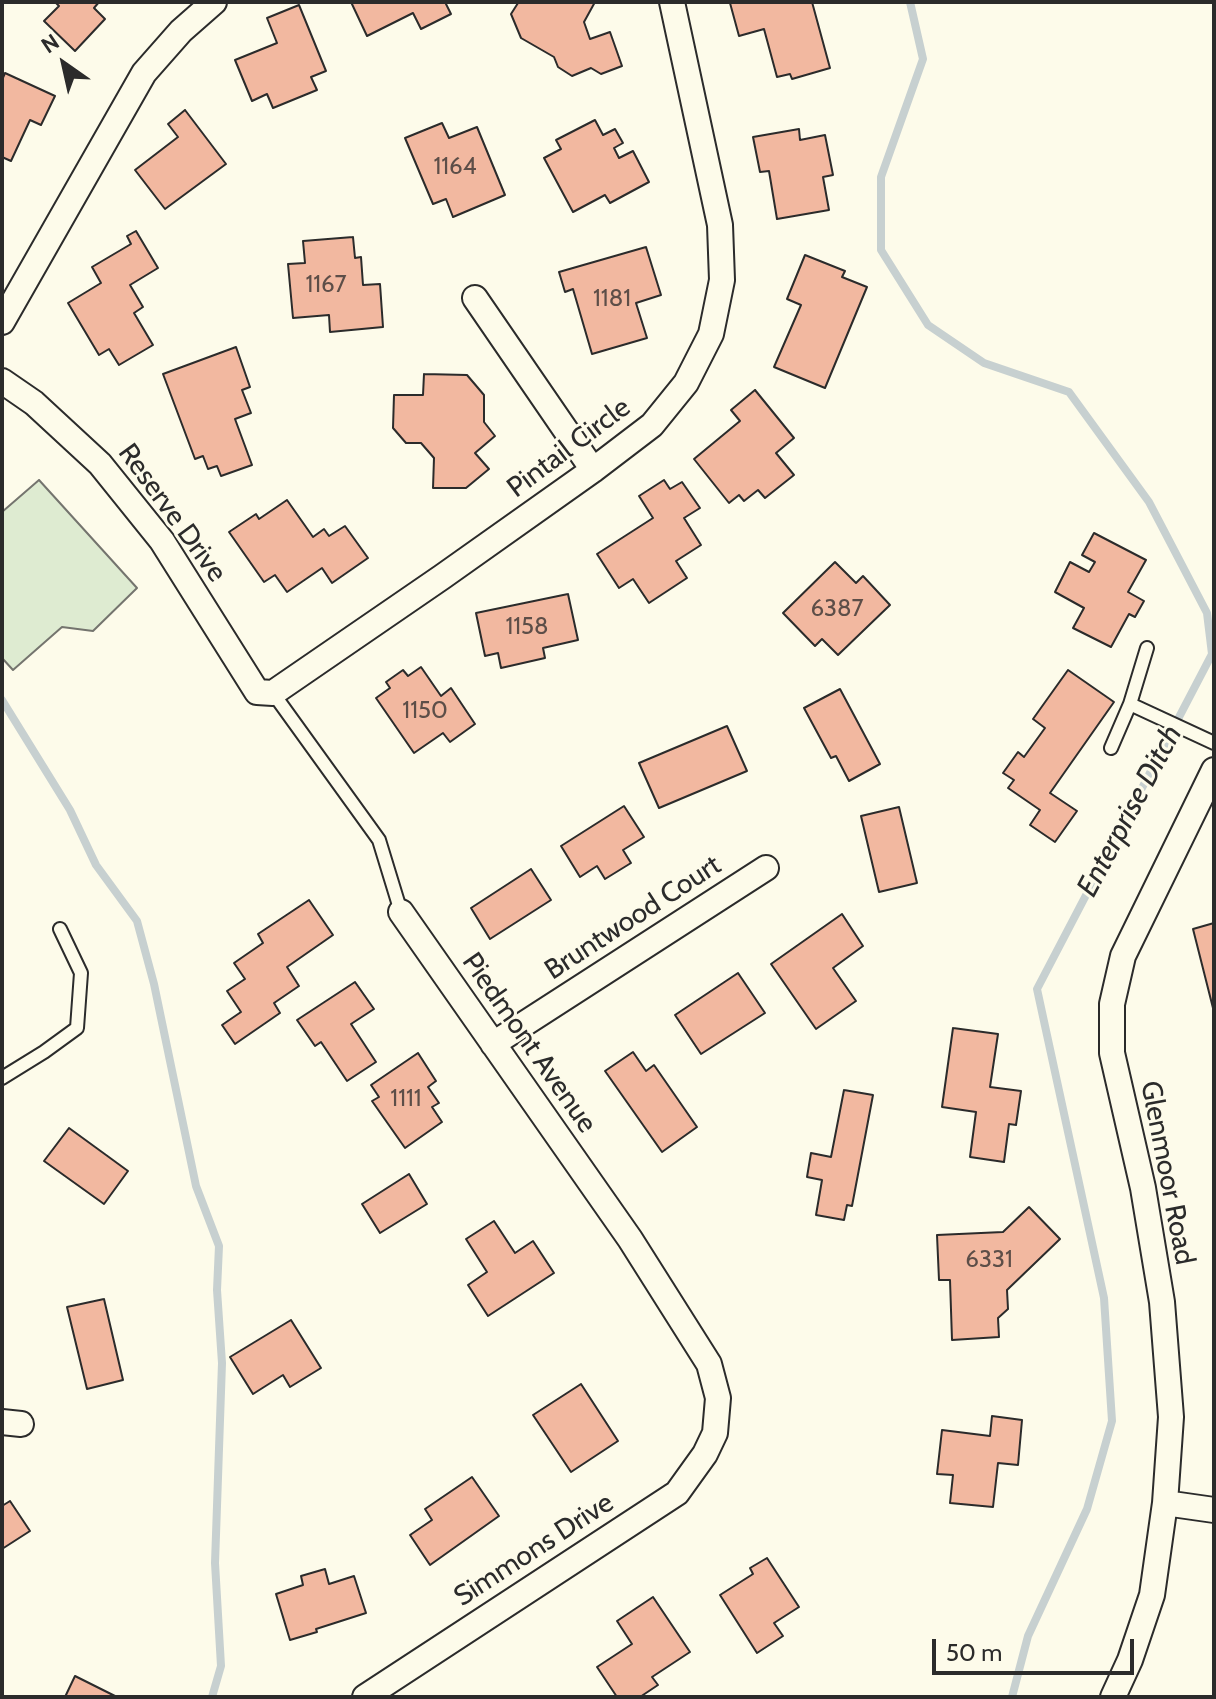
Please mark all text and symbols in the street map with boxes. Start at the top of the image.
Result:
north arrow [24,24,104,104]
text: N [36,28,64,59]
house number: 1164 [433,153,477,181]
house number: 1167 [305,271,347,299]
house number: 1181 [593,285,631,313]
street label: Pintail Circle [501,391,637,505]
street label: Reserve Drive [111,437,233,589]
house number: 6387 [810,595,864,623]
house number: 1158 [505,613,549,641]
house number: 1150 [402,697,448,725]
water label: Enterprise Ditch [1070,719,1190,903]
street label: Bruntwood Court [539,849,727,987]
street label: Piedmont Avenue [455,947,603,1139]
street label: Glenmoor Road [1133,1078,1201,1268]
house number: 1111 [390,1085,422,1113]
house number: 6331 [965,1246,1013,1274]
street label: Simmons Drive [448,1486,620,1614]
scale bar [936,1623,1138,1673]
text: 50 m [946,1638,1002,1667]

